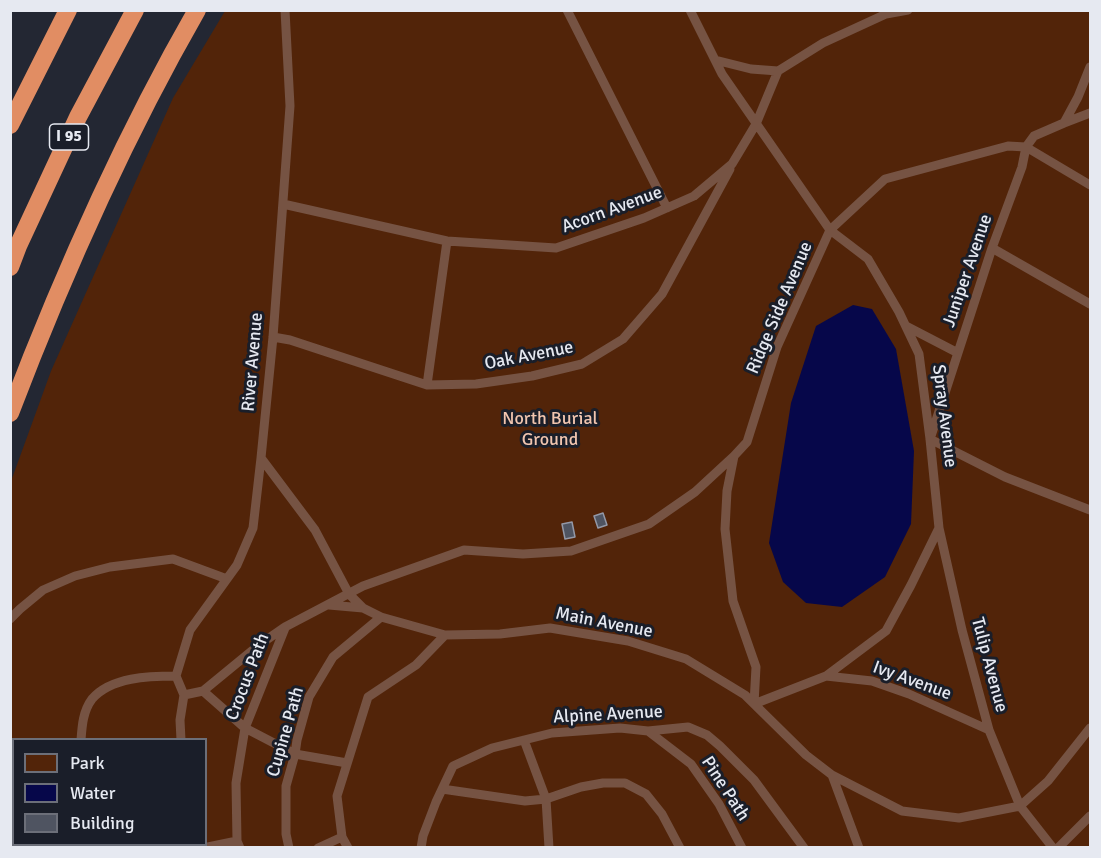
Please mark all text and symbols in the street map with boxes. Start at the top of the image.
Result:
road number: I 95 [50,124,88,150]
street label: Acorn Avenue [559,182,665,238]
street label: Juniper Avenue [939,212,997,330]
street label: Ridge Side Avenue [742,239,818,377]
street label: River Avenue [238,312,268,412]
street label: Oak Avenue [483,337,575,375]
street label: Spray Avenue [927,363,961,469]
park label: North Burial Ground [502,408,598,450]
street label: Main Avenue [554,603,654,643]
street label: Tulip Avenue [966,615,1012,715]
street label: Crocus Path [222,630,274,724]
street label: Ivy Avenue [870,657,954,705]
street label: Cupine Path [263,684,309,780]
street label: Alpine Avenue [553,701,663,729]
legend [12,738,207,846]
text: Park [70,752,105,774]
street label: Pine Path [696,753,754,825]
text: Water [70,782,115,804]
text: Building [70,812,134,834]

